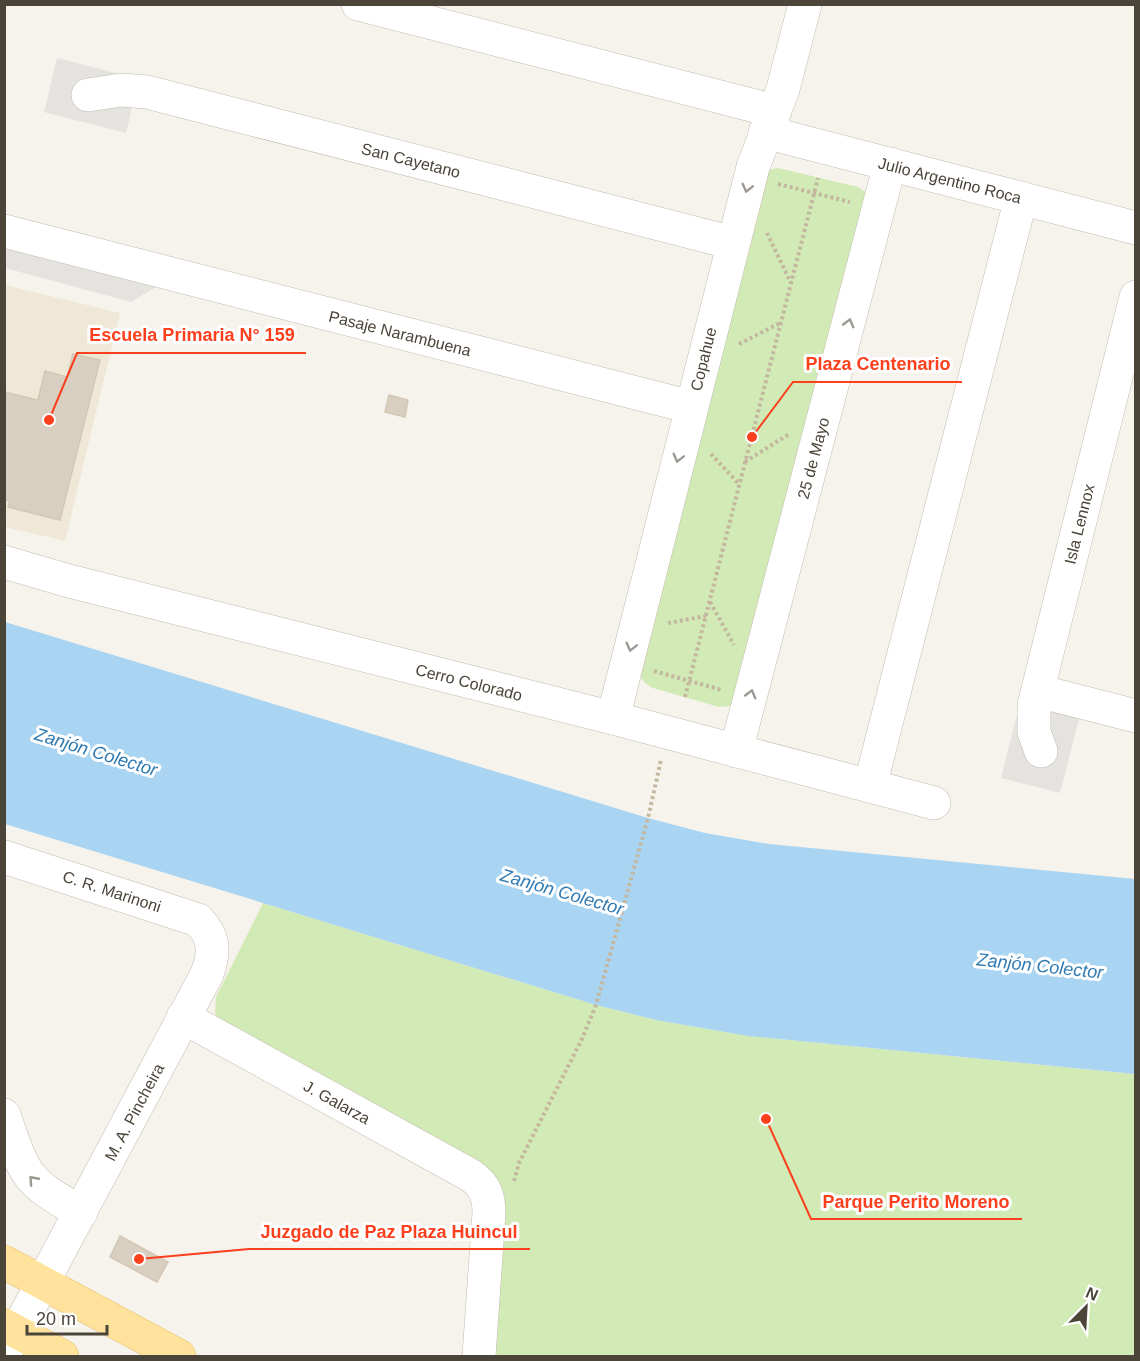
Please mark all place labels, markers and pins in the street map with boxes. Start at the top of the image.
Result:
callout: Escuela Primaria N° 159 [77,317,306,353]
callout: Plaza Centenario [793,346,962,382]
callout: Parque Perito Moreno [811,1183,1022,1219]
callout: Juzgado de Paz Plaza Huincul [249,1213,530,1249]

